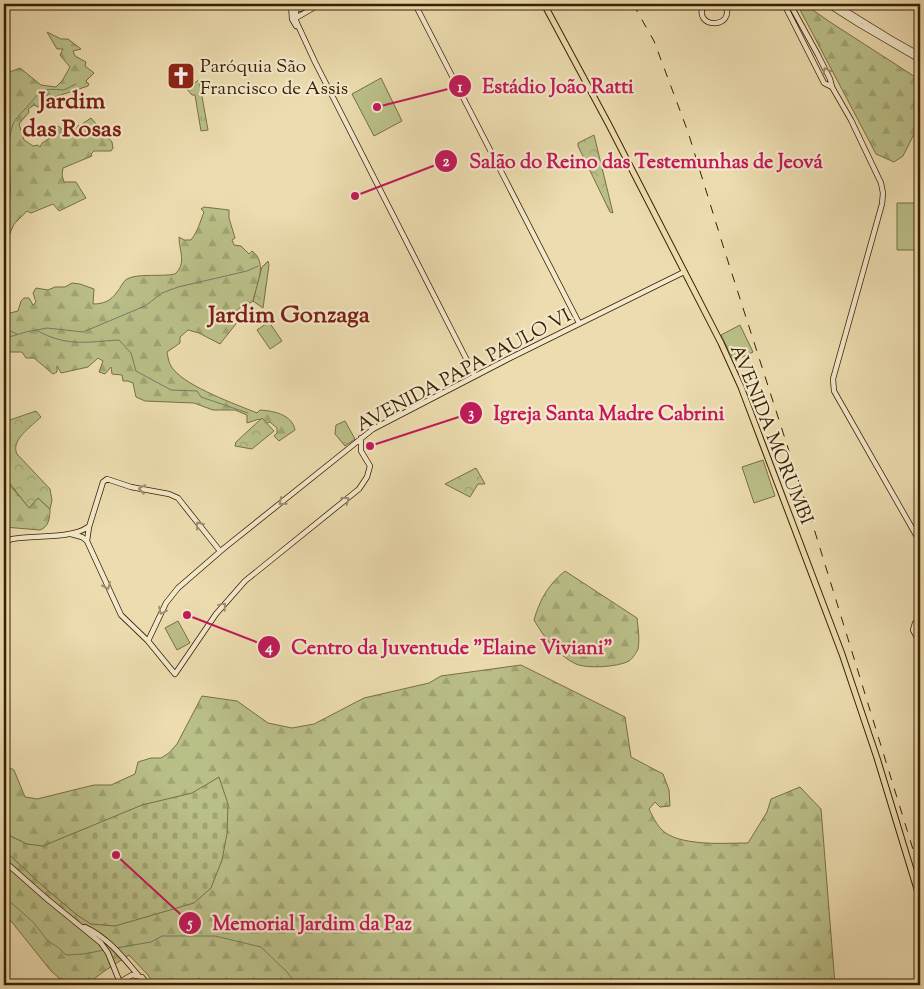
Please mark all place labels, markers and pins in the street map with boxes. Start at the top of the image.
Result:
place label: Paróquia São Francisco de Assis [200,54,348,103]
church icon: Paróquia São Francisco de Assis [166,61,196,91]
callout: Estádio João Ratti [447,69,644,104]
callout: Salão do Reino das Testemunhas de Jeová [434,144,833,179]
callout: Igreja Santa Madre Cabrini [459,395,735,430]
callout: Centro da Juventude "Elaine Viviani" [256,629,622,664]
callout: Memorial Jardim da Paz [178,906,422,941]

